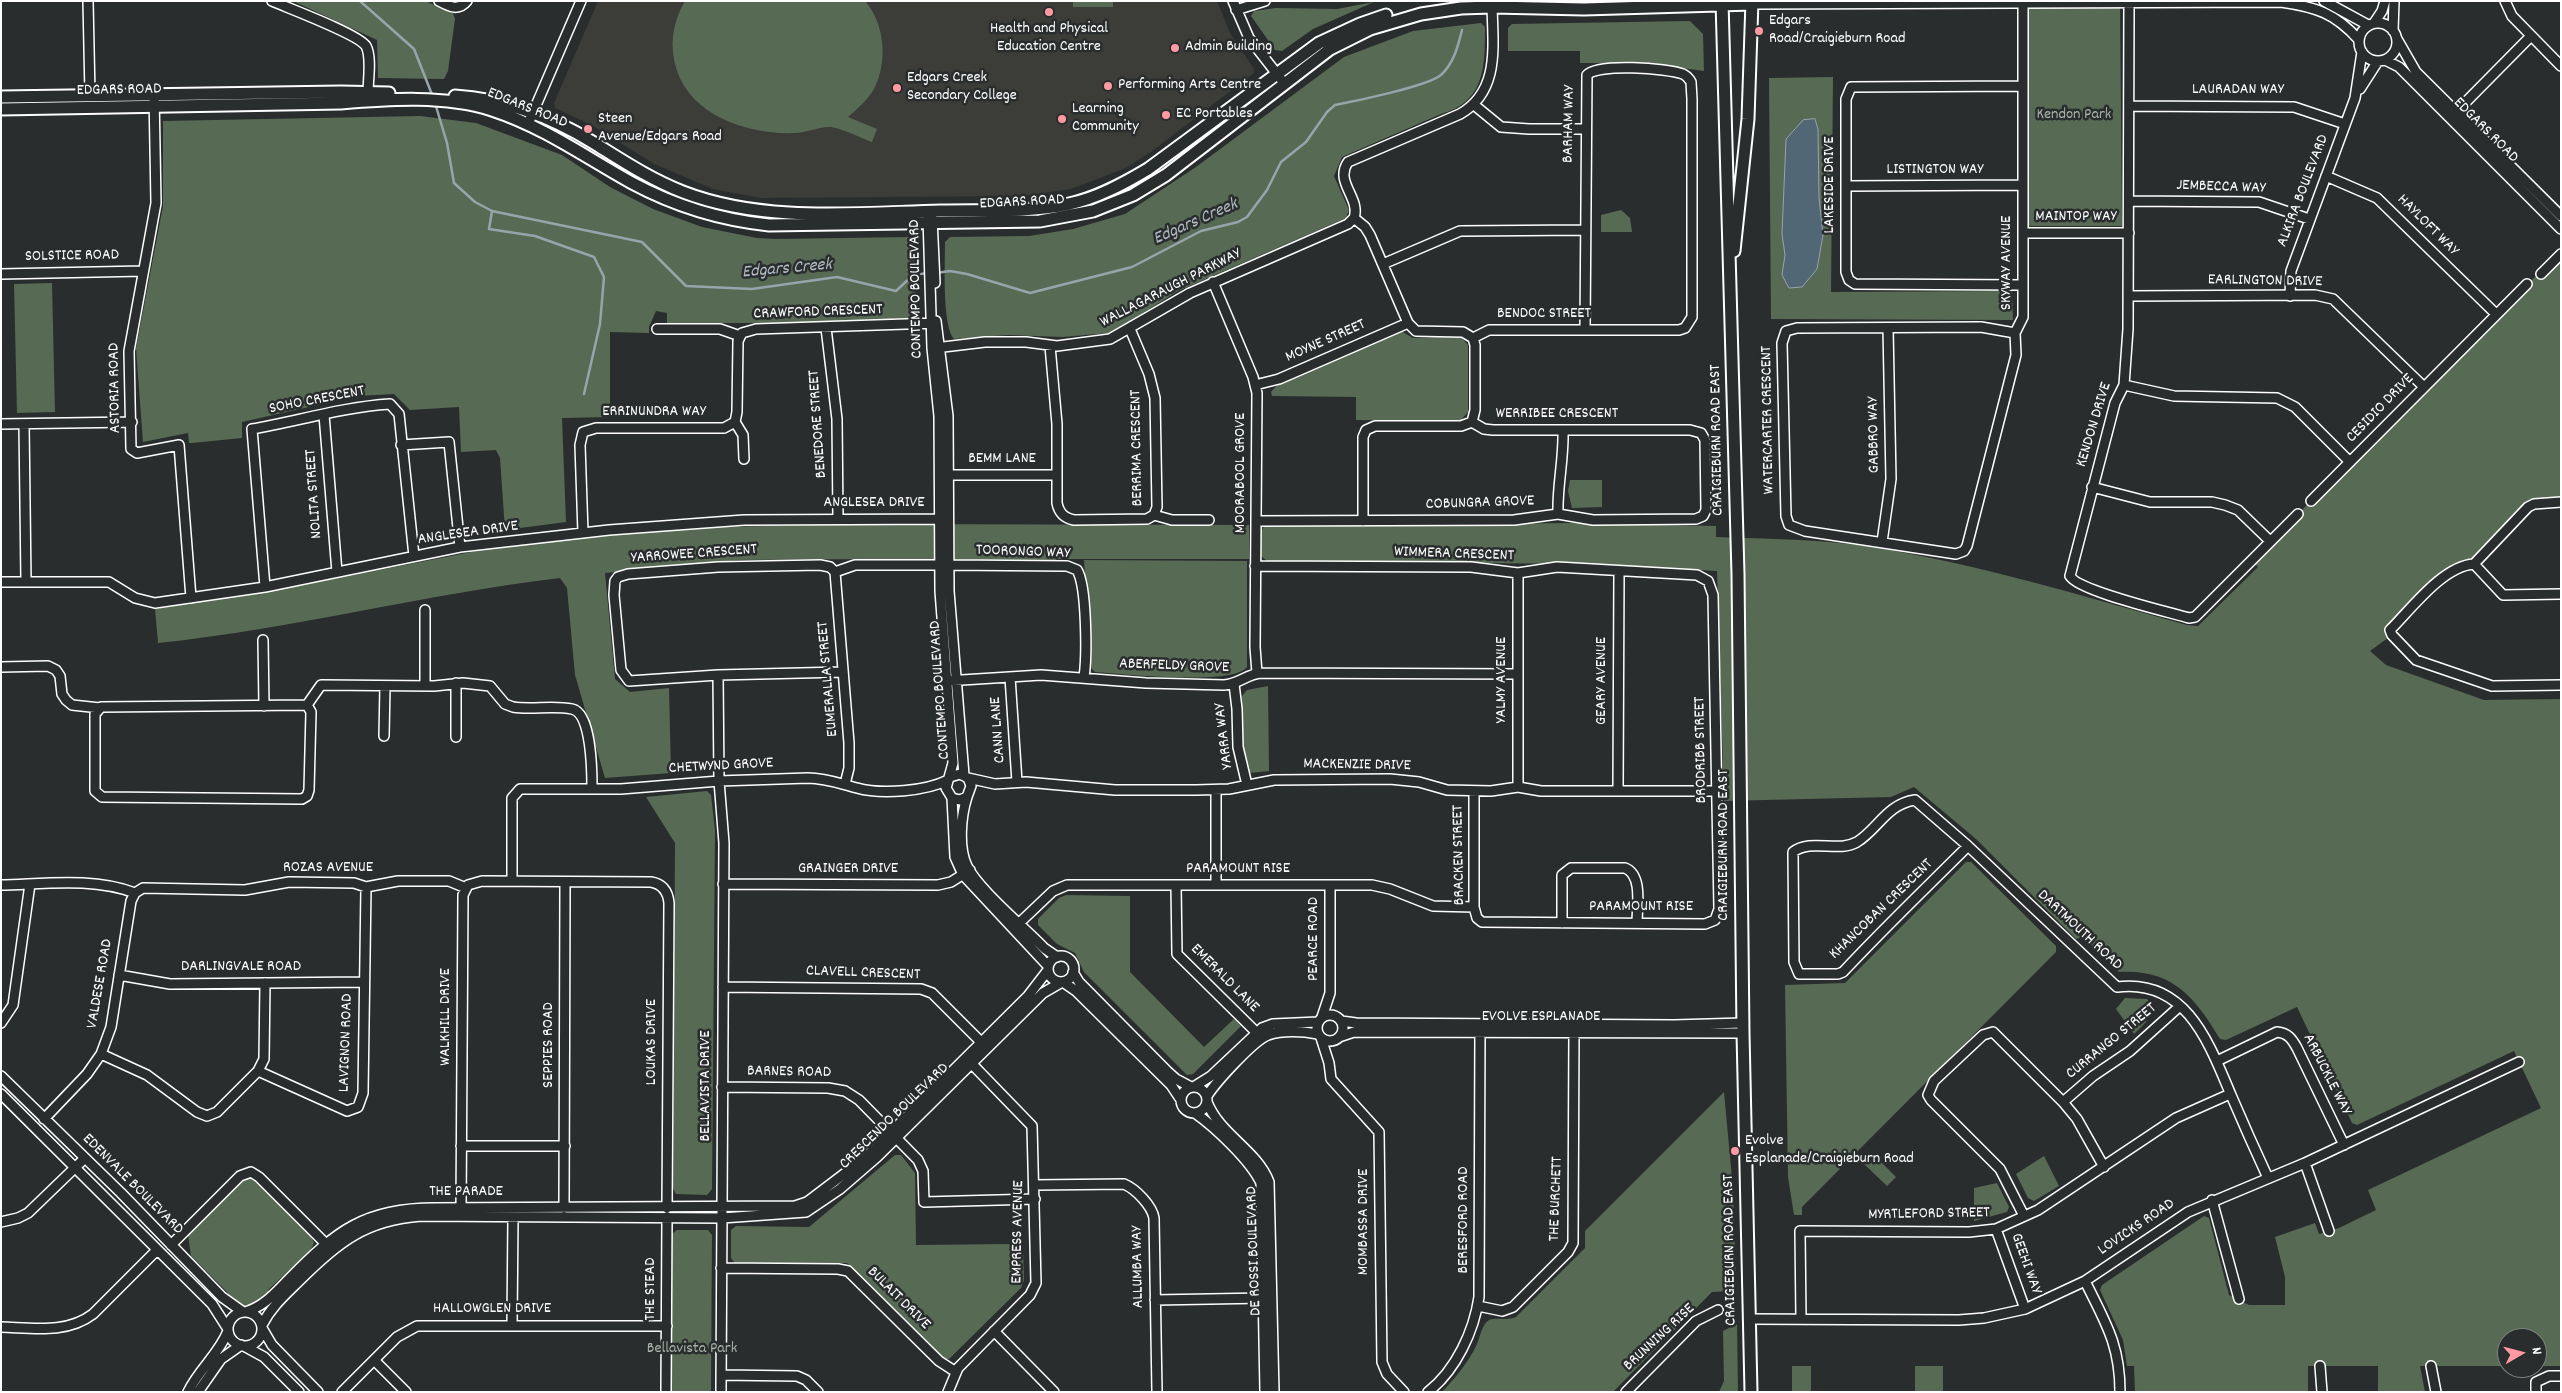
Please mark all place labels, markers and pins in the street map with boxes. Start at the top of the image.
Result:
marker: Health and Physical Education Centre [1043,6,1055,18]
place label: Edgars Road/Craigieburn Road [1769,12,1905,50]
place label: Health and Physical Education Centre [990,20,1108,58]
marker: Edgars Road/Craigieburn Road [1753,25,1765,37]
place label: Admin Building [1185,38,1272,58]
marker: Admin Building [1169,42,1181,54]
place label: Edgars Creek Secondary College [907,69,1017,107]
place label: Performing Arts Centre [1118,76,1261,96]
marker: Performing Arts Centre [1102,80,1114,92]
marker: Edgars Creek Secondary College [891,82,903,94]
place label: Learning Community [1072,100,1139,138]
place label: EC Portables [1176,105,1253,125]
marker: EC Portables [1160,109,1172,121]
place label: Steen Avenue/Edgars Road [598,110,722,148]
marker: Learning Community [1056,113,1068,125]
marker: Steen Avenue/Edgars Road [582,123,594,135]
place label: Evolve Esplanade/Craigieburn Road [1745,1132,1914,1170]
marker: Evolve Esplanade/Craigieburn Road [1729,1145,1741,1157]

